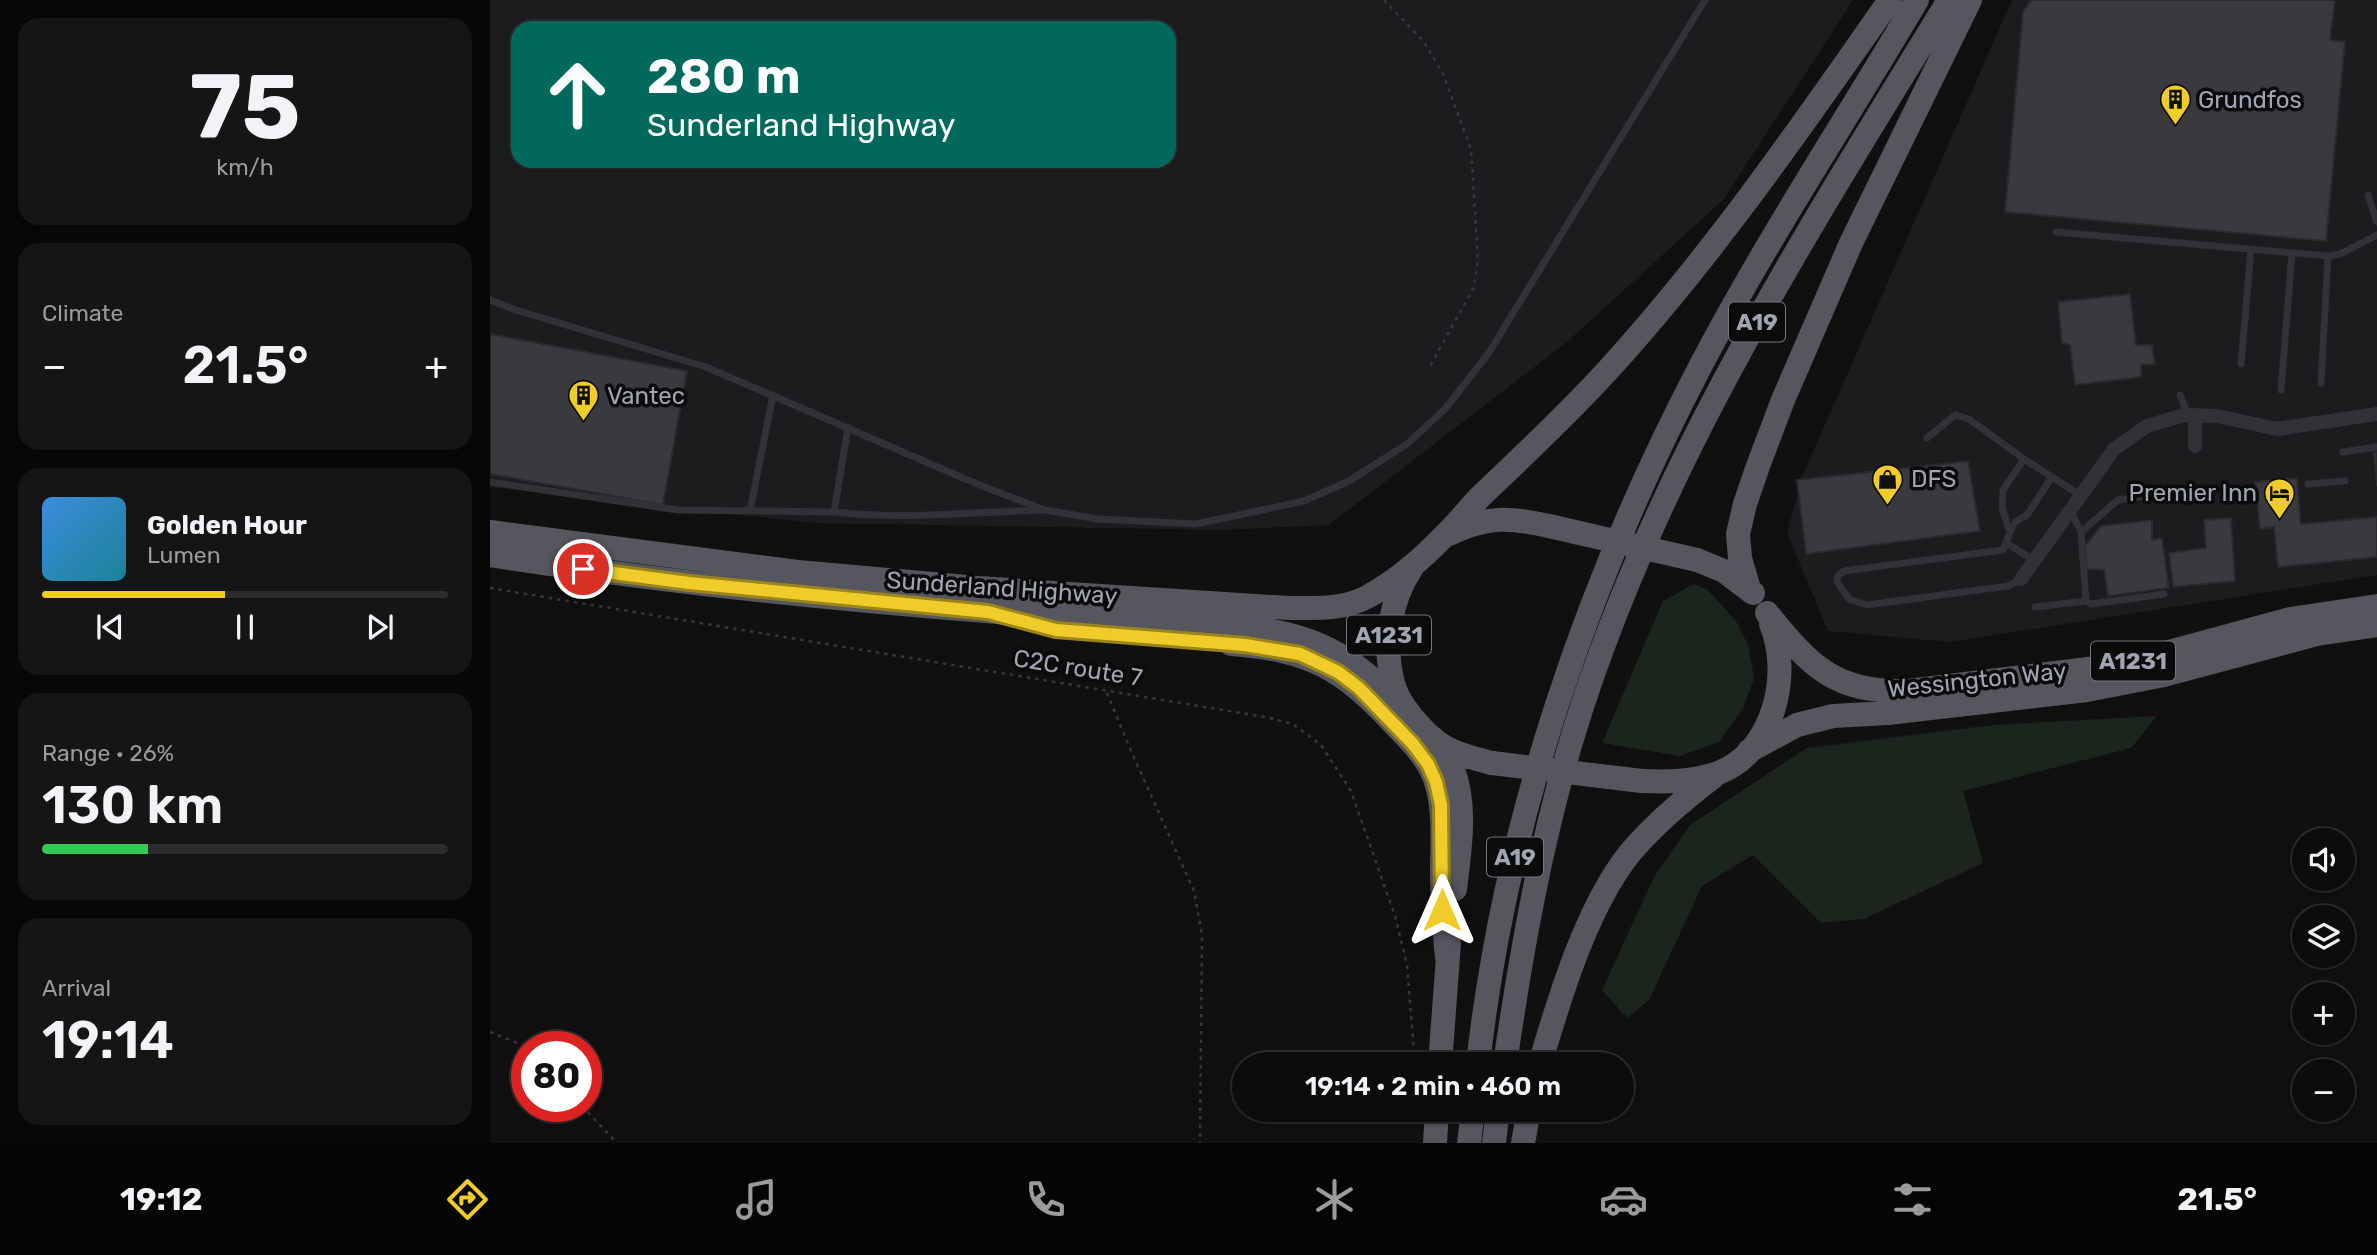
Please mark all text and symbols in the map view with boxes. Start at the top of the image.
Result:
text: 280 m [647,47,801,105]
icon: ahead [532,49,623,140]
text: 75 [190,53,300,161]
building icon: Grundfos [2158,83,2192,127]
place label: Grundfos [2198,86,2302,114]
text: Sunderland Highway [647,106,956,144]
text: km/h [216,153,274,181]
text: Climate [42,299,123,327]
road number: A19 [1729,302,1785,342]
text: 21.5° [182,334,309,396]
text: − [42,343,67,389]
text: + [424,343,448,389]
building icon: Vantec [567,379,601,423]
place label: Vantec [607,382,685,410]
shop icon: DFS [1871,462,1905,506]
place label: DFS [1911,465,1956,493]
hotel icon: Premier Inn [2263,476,2297,520]
place label: Premier Inn [2129,479,2257,507]
text: Golden Hour [147,510,307,541]
pin [553,539,613,599]
text: Lumen [147,541,221,569]
icon: arrive [564,550,602,588]
street label: Sunderland Highway [886,566,1118,610]
icon: previous [91,608,129,646]
icon: pause [226,608,264,646]
icon: next [361,608,399,646]
road number: A1231 [1347,615,1431,654]
road number: A1231 [2091,642,2175,680]
street label: C2C route 7 [1012,644,1144,692]
street label: Wessington Way [1886,657,2068,703]
text: Range · 26% [42,739,174,767]
text: 130 km [42,774,223,836]
map controls [2292,828,2355,1122]
button: sound [2292,828,2355,891]
road number: A19 [1487,838,1543,876]
position arrow [1405,873,1479,947]
button: layers [2292,905,2355,968]
text: Arrival [42,974,111,1002]
button: + [2292,982,2355,1045]
text: 19:14 [42,1009,174,1071]
speed limit sign: 80 [511,1031,602,1122]
button: − [2292,1059,2355,1122]
text: 19:14 · 2 min · 460 m [1305,1071,1561,1102]
icon: directions [443,1175,492,1224]
icon: music [732,1175,781,1224]
icon: phone [1021,1175,1070,1224]
icon: climate [1310,1175,1359,1224]
icon: car [1599,1175,1648,1224]
icon: filters [1888,1175,1937,1224]
text: 19:12 [120,1180,203,1218]
text: 21.5° [2177,1180,2257,1218]

